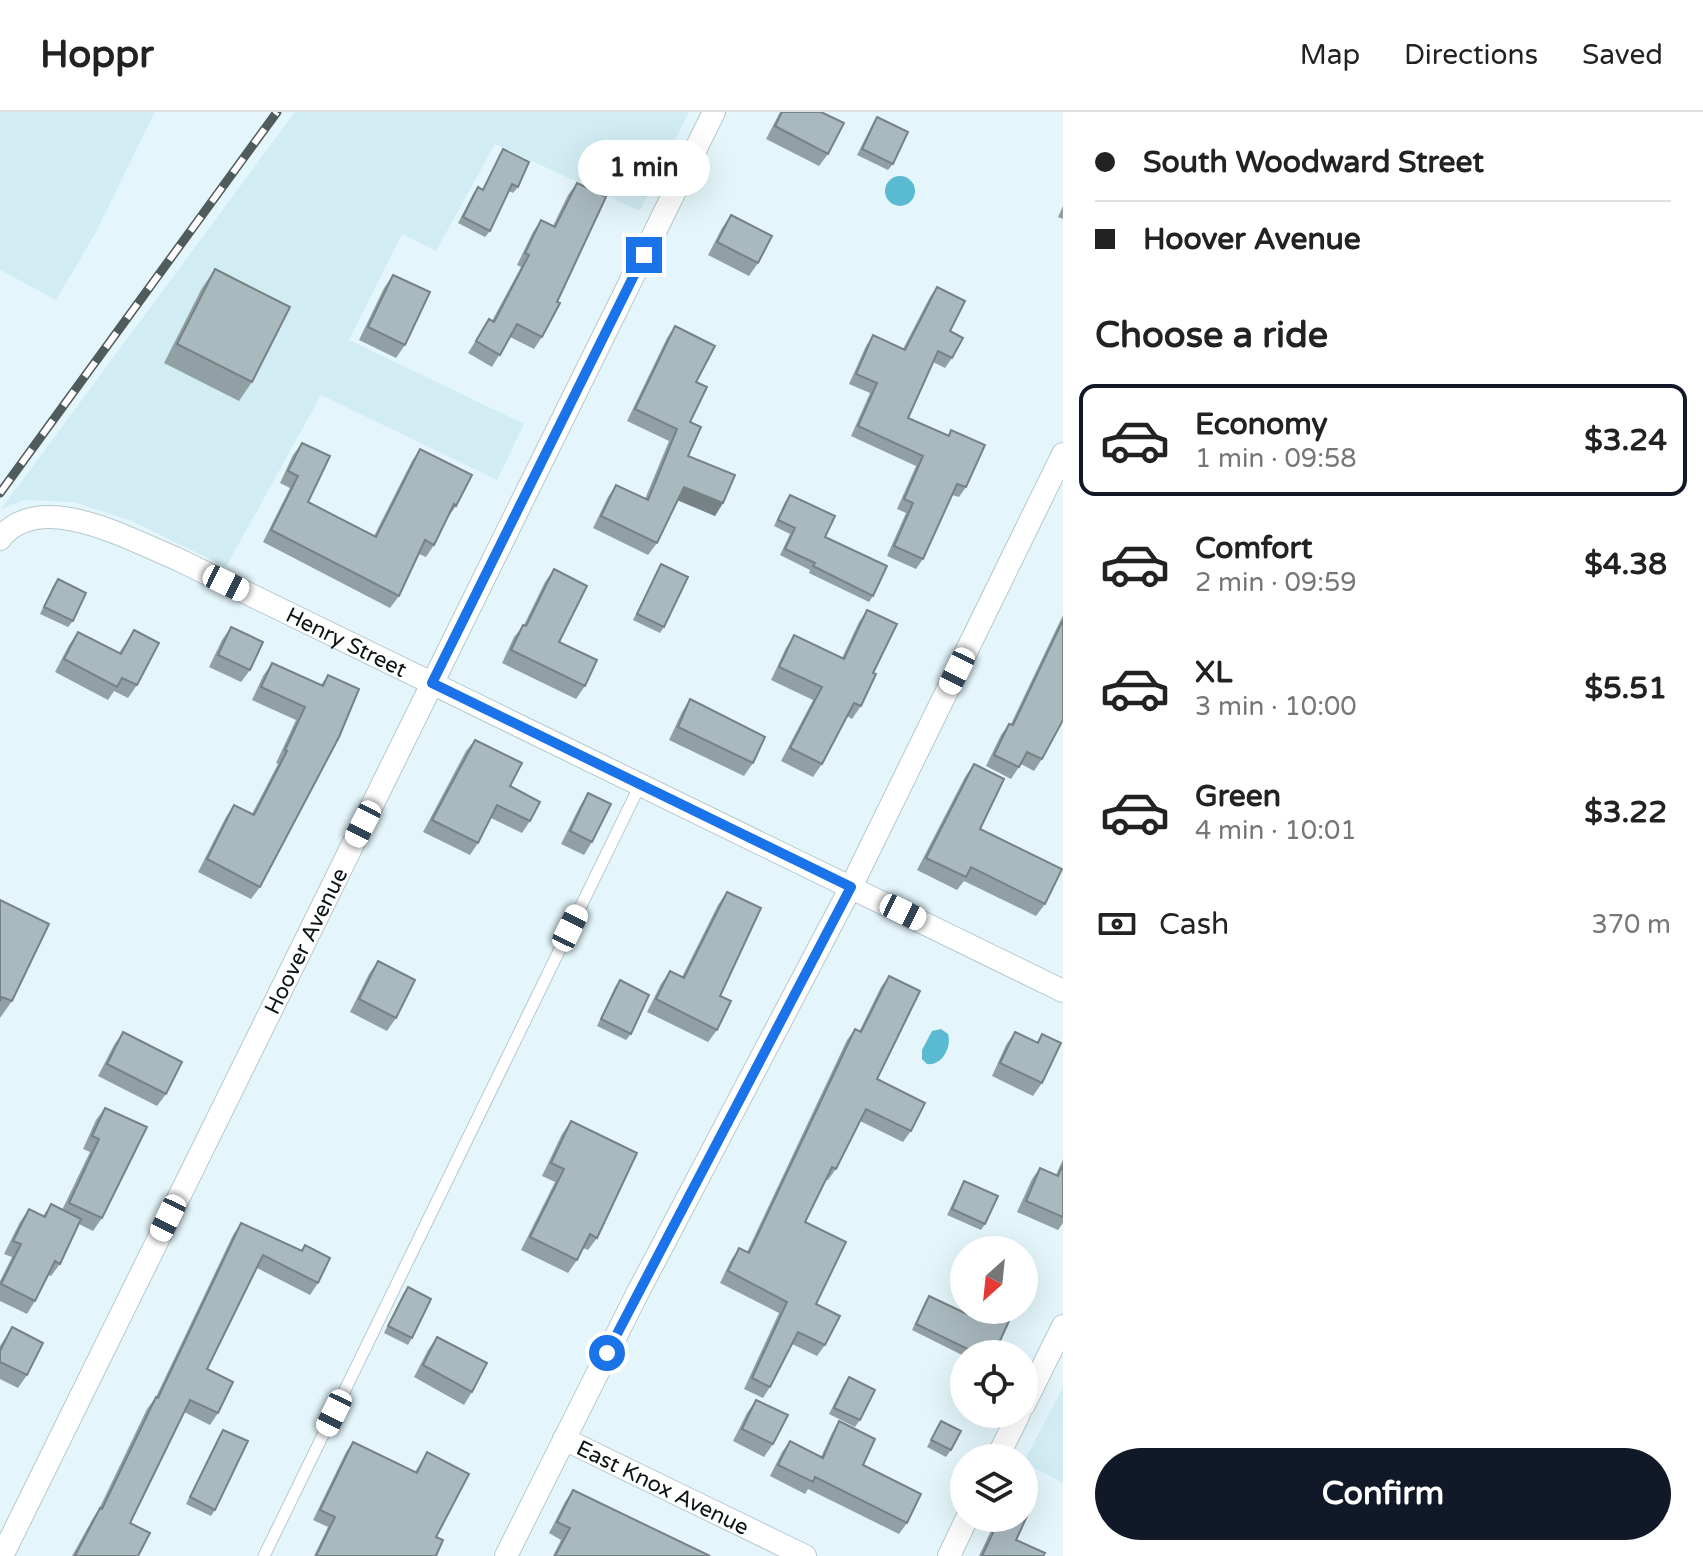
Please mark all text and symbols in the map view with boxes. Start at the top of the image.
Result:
text: Hoppr [40,32,154,78]
text: Map [1300,38,1360,72]
text: Directions [1404,38,1538,72]
text: Saved [1582,38,1663,72]
callout: 1 min [578,139,710,195]
text: South Woodward Street [1143,144,1484,181]
text: 1 min [609,152,679,183]
text: Hoover Avenue [1143,221,1361,258]
route end [626,237,662,273]
text: Choose a ride [1095,314,1328,357]
icon: car [1099,404,1171,476]
text: Economy [1195,406,1328,443]
text: $3.24 [1584,422,1667,459]
text: 1 min · 09:58 [1195,443,1357,474]
icon: car [1099,528,1171,600]
text: Comfort [1195,530,1313,567]
text: $4.38 [1584,546,1667,583]
car [199,562,253,604]
text: 2 min · 09:59 [1195,567,1357,598]
street label: Henry Street [282,602,411,683]
car [936,644,978,698]
icon: car [1099,652,1171,724]
text: XL [1195,654,1232,691]
text: $5.51 [1585,670,1667,707]
text: 3 min · 10:00 [1195,691,1357,722]
icon: car [1099,776,1171,848]
text: Green [1195,778,1281,815]
text: $3.22 [1584,794,1667,831]
car [341,797,385,851]
text: 4 min · 10:01 [1195,815,1357,846]
street label: Hoover Avenue [259,864,353,1019]
car [876,891,930,933]
car [549,901,591,955]
icon: cash [1095,902,1139,946]
text: Cash [1159,906,1229,943]
text: 370 m [1591,909,1671,940]
car [147,1191,189,1245]
north arrow [950,1236,1038,1324]
map controls [950,1236,1038,1532]
route start [589,1335,625,1371]
button: locate [950,1340,1038,1428]
car [313,1386,355,1440]
street label: East Knox Avenue [572,1435,753,1541]
button: layers [950,1444,1038,1532]
button: Confirm [1095,1448,1671,1540]

